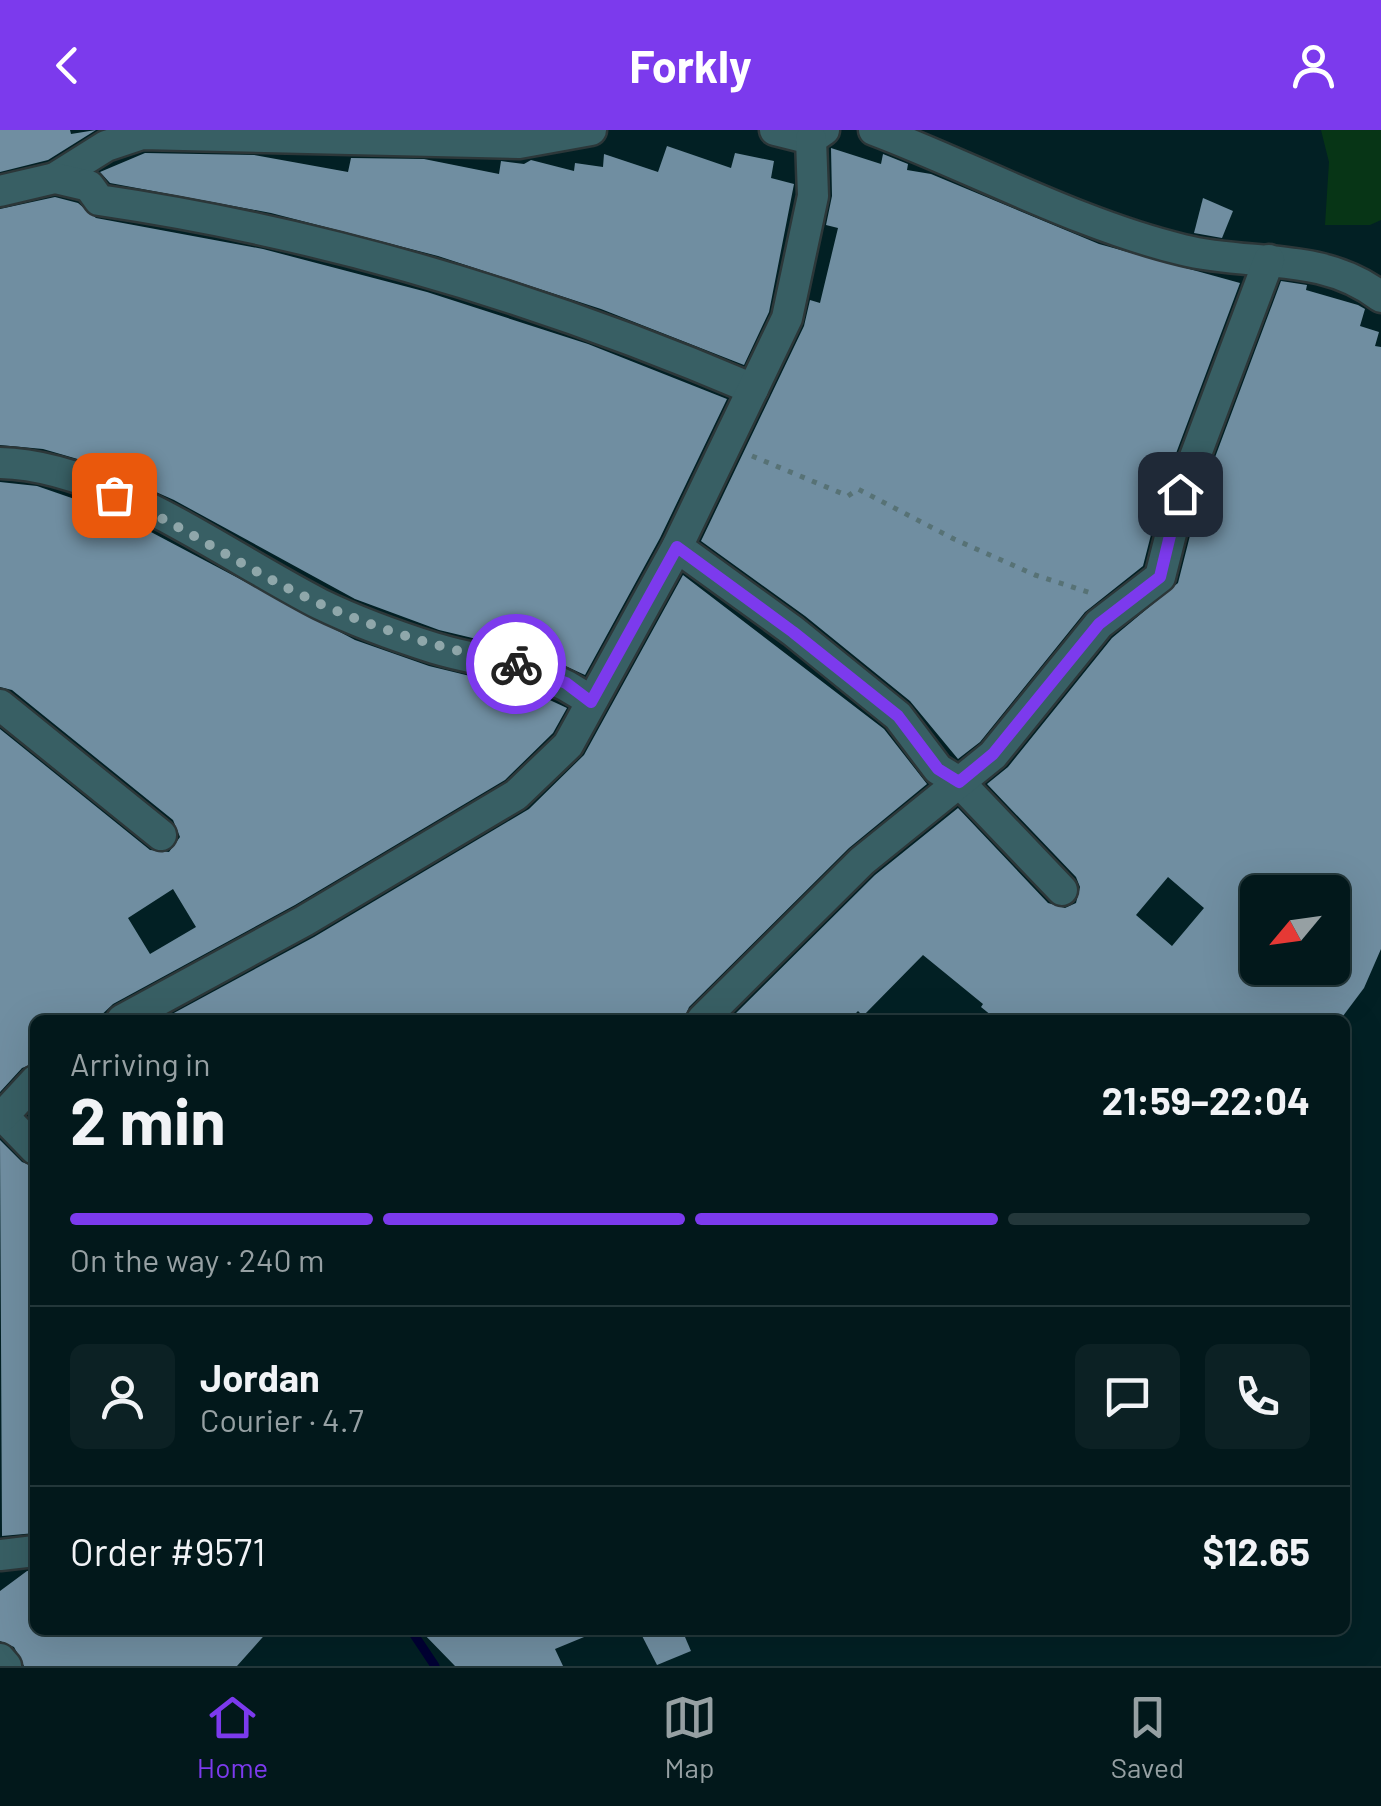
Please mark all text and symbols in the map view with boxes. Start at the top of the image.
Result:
icon: back [40,38,95,93]
text: Forkly [629,38,752,92]
icon: person [1286,38,1341,93]
pin [1138,452,1223,537]
pin [72,453,157,538]
icon: home [1153,467,1208,522]
icon: bag [87,468,142,523]
courier [466,614,566,714]
icon: bike [489,637,544,692]
north arrow [1240,875,1350,985]
map controls [1240,875,1350,985]
text: Arriving in [70,1044,210,1082]
text: 21:59–22:04 [1102,1077,1310,1123]
text: 2 min [70,1080,226,1158]
text: On the way · 240 m [70,1240,325,1278]
button: person [70,1344,175,1449]
button: chat [1075,1344,1180,1449]
button: phone [1205,1344,1310,1449]
text: Jordan [200,1354,320,1400]
text: Courier · 4.7 [200,1400,364,1438]
text: Order #9571 [70,1528,265,1574]
text: $12.65 [1202,1528,1310,1574]
tab: Home [197,1690,268,1784]
tab: Map [662,1690,717,1784]
tab: Saved [1111,1690,1184,1784]

